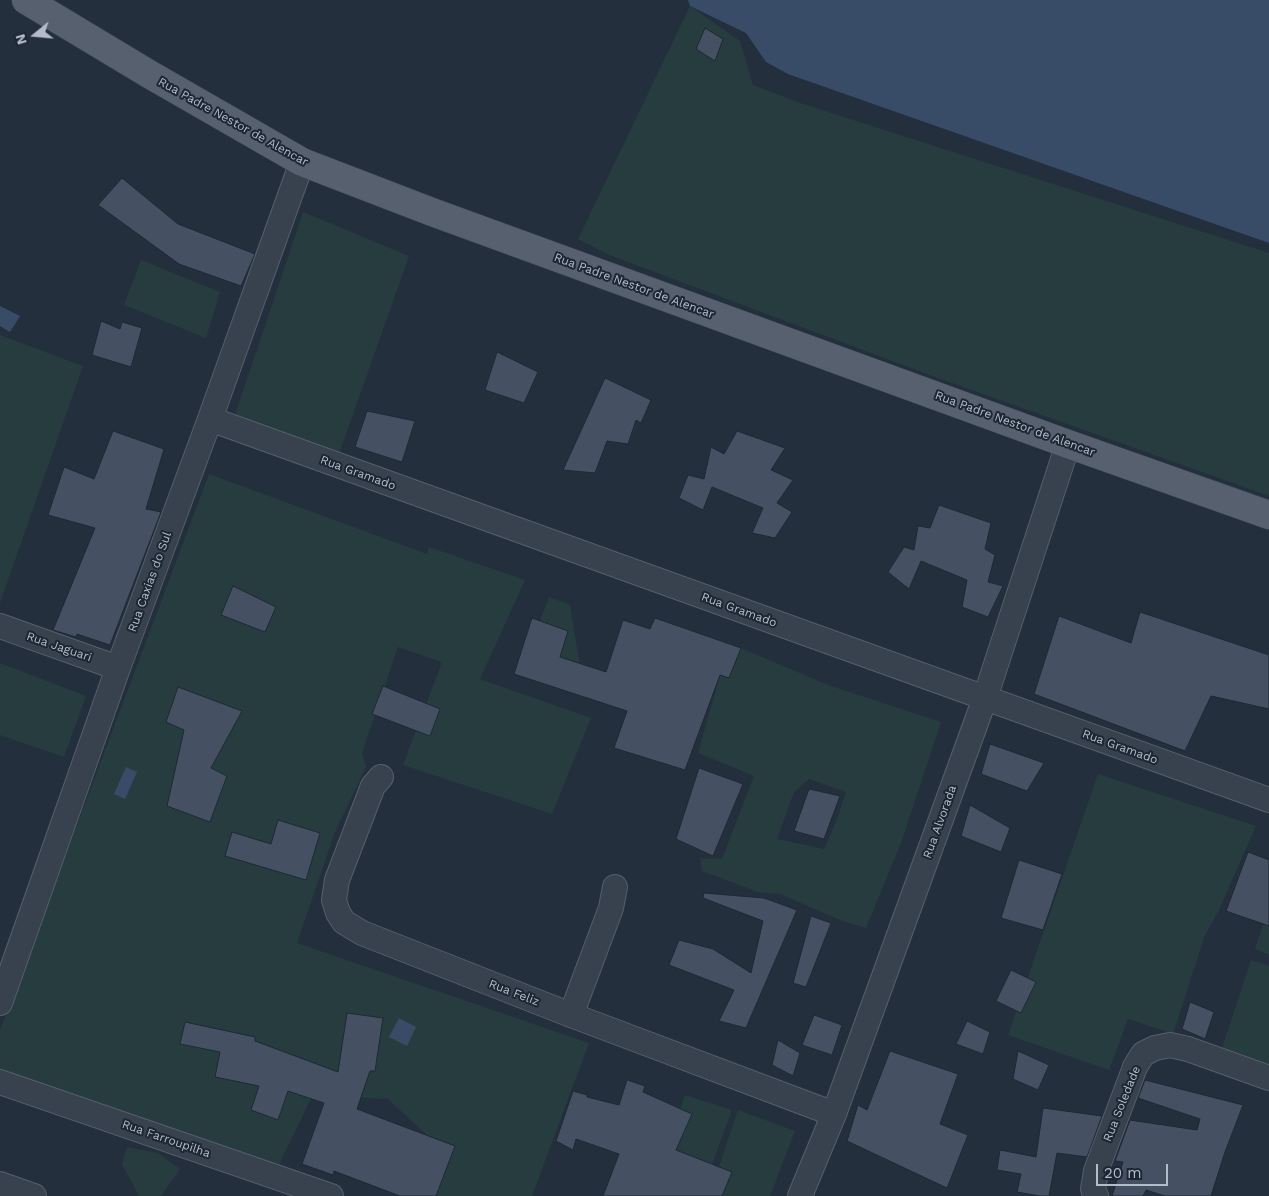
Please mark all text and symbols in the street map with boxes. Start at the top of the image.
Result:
north arrow [10,10,60,60]
text: N [11,32,30,47]
street label: Rua Padre Nestor de Alencar [155,75,311,169]
street label: Rua Padre Nestor de Alencar [552,250,716,322]
street label: Rua Padre Nestor de Alencar [933,388,1097,460]
street label: Rua Gramado [318,453,398,493]
street label: Rua Caxias do Sul [125,530,175,634]
street label: Rua Gramado [699,590,779,630]
street label: Rua Jaguari [24,629,94,665]
street label: Rua Gramado [1080,727,1160,767]
street label: Rua Alvorada [920,783,960,861]
street label: Rua Feliz [487,977,541,1009]
street label: Rua Soledade [1100,1064,1144,1144]
street label: Rua Farroupilha [120,1117,212,1161]
scale bar [1099,1154,1172,1186]
text: 20 m [1104,1164,1142,1182]

